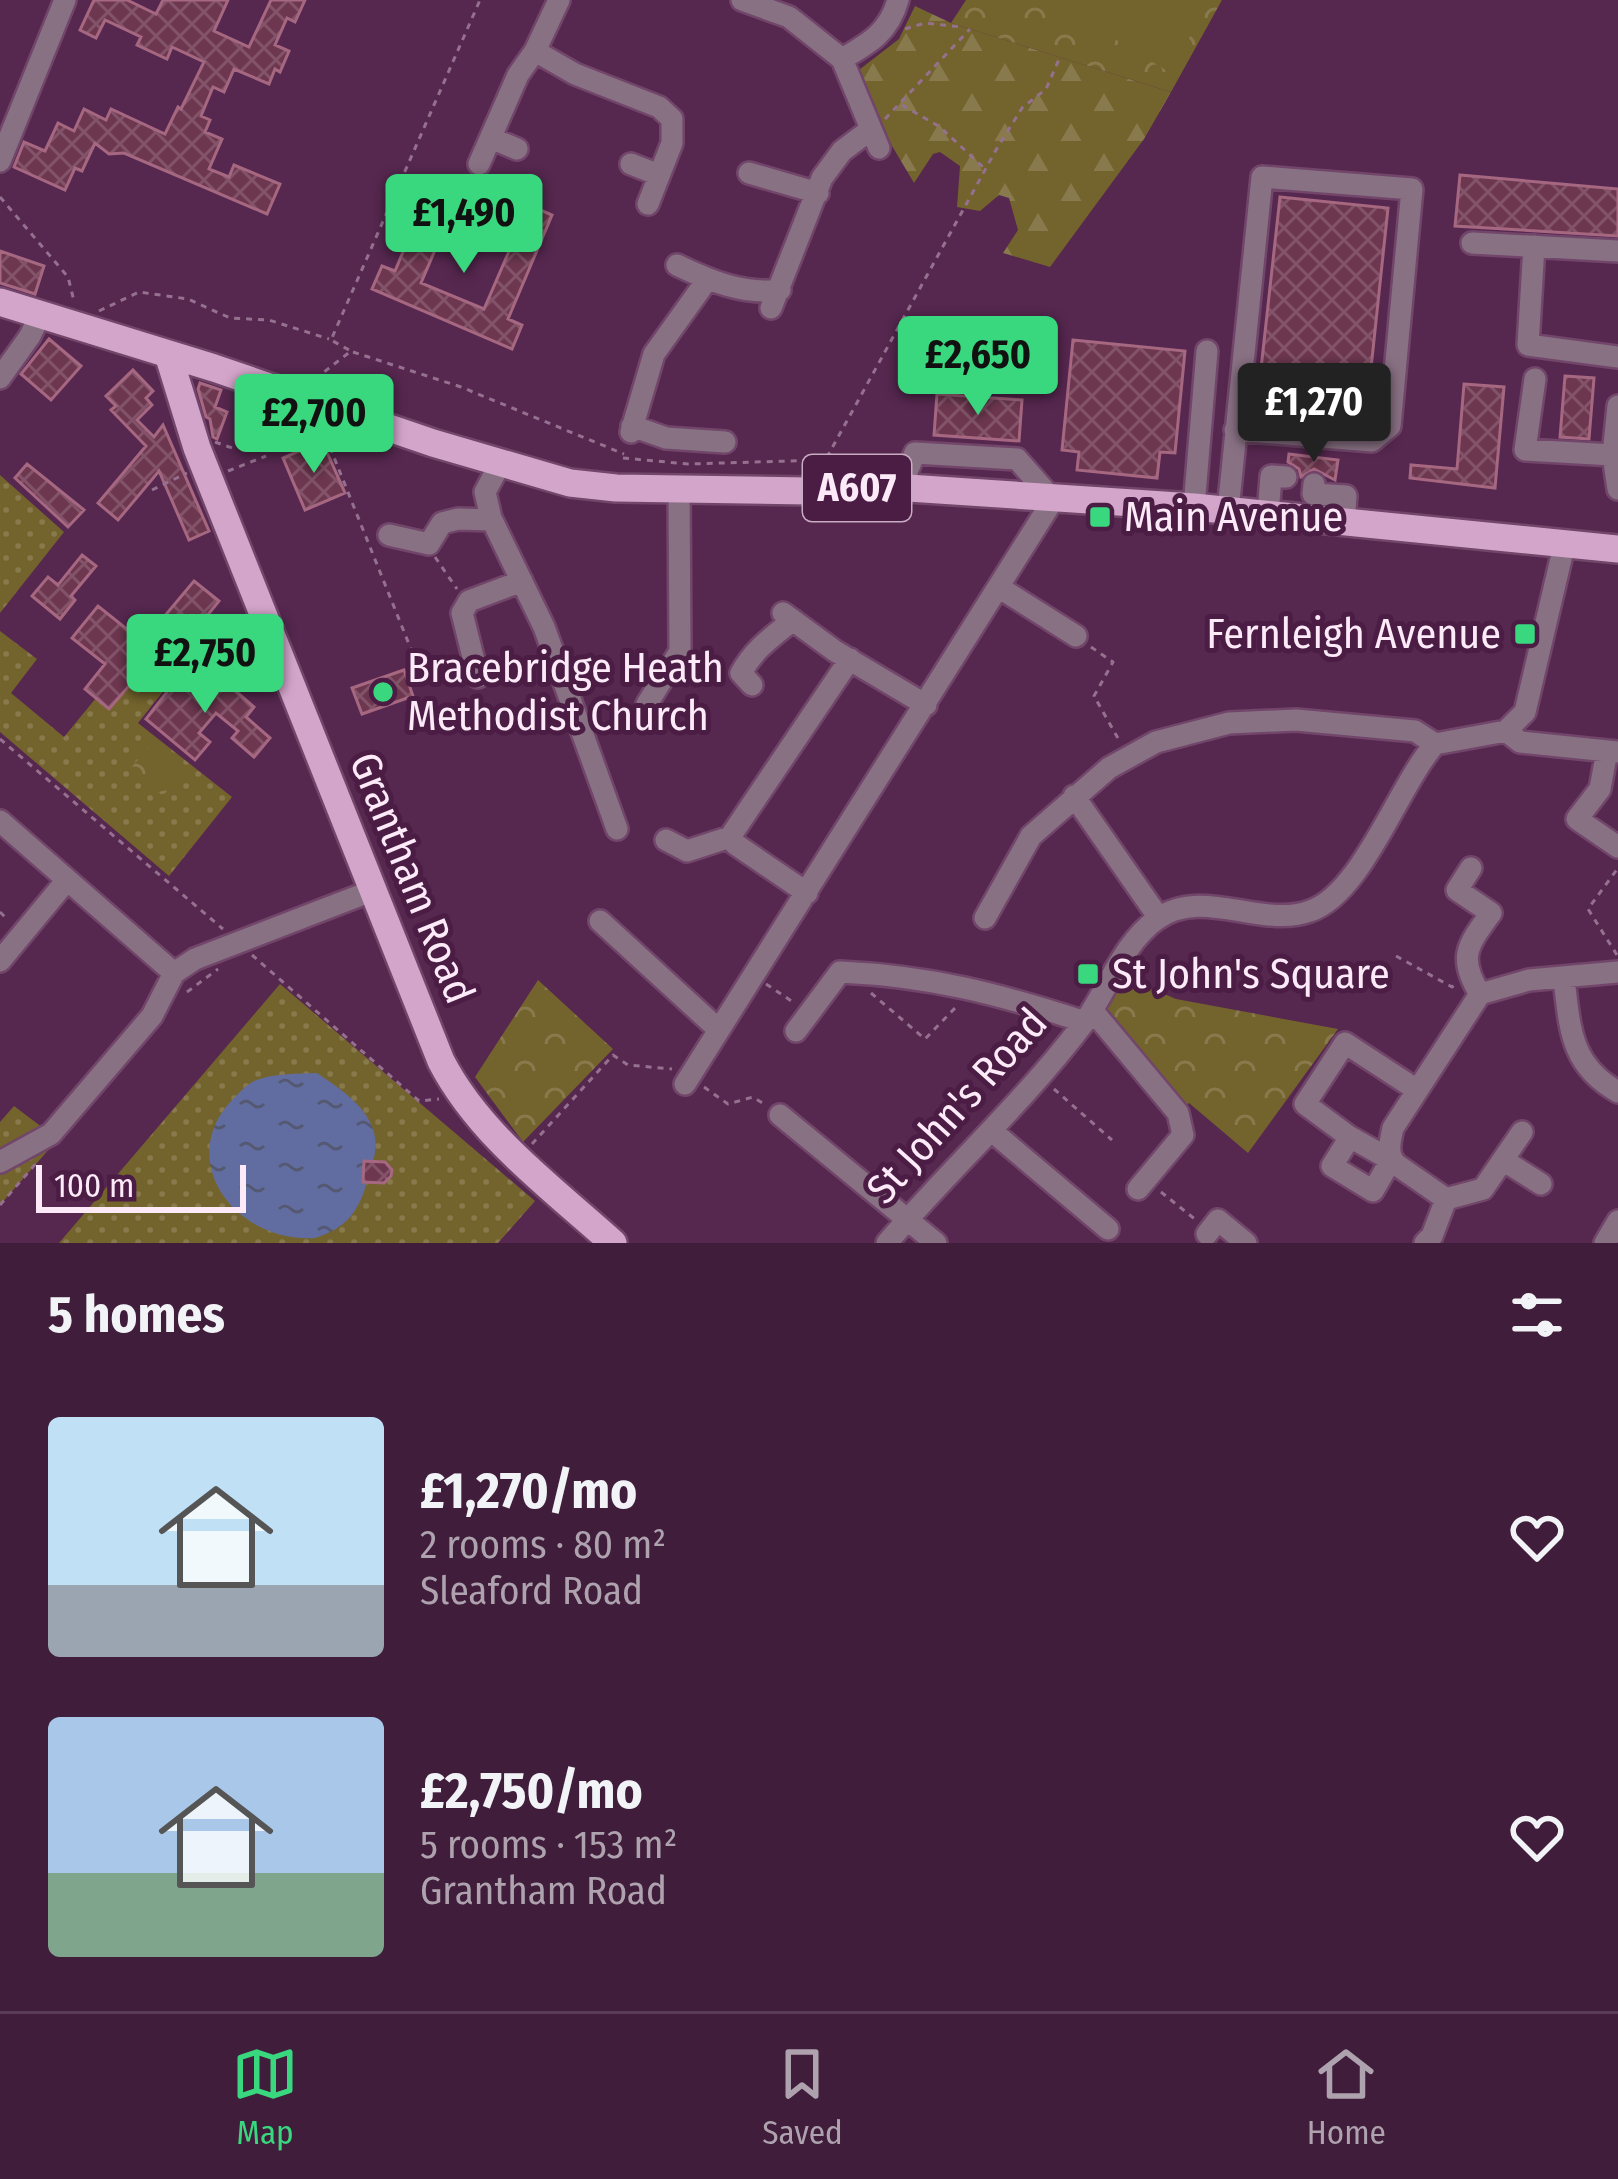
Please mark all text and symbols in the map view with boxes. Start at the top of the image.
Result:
pin: £1,490 [366,174,562,276]
text: £1,490 [412,190,516,236]
pin: £2,650 [880,316,1076,418]
text: £2,650 [925,332,1031,378]
pin: £1,270 [1216,363,1412,465]
pin: £2,700 [216,374,412,476]
text: £1,270 [1265,379,1363,425]
text: £2,700 [262,390,366,436]
road number: A607 [803,455,911,521]
place label: Main Avenue [1124,492,1343,542]
marker: Main Avenue [1087,504,1113,530]
place label: Fernleigh Avenue [1206,609,1501,659]
pin: £2,750 [107,614,303,716]
marker: Fernleigh Avenue [1512,621,1538,647]
text: £2,750 [154,630,256,676]
place label: Bracebridge Heath Methodist Church [407,643,724,741]
marker: Bracebridge Heath Methodist Church [370,679,396,705]
street label: Grantham Road [339,745,485,1011]
place label: St John's Square [1112,949,1390,999]
marker: St John's Square [1075,961,1101,987]
street label: St John's Road [857,998,1057,1214]
scale bar [36,1159,246,1212]
text: 100 m [54,1166,134,1206]
icon: filters [1504,1282,1570,1348]
text: 5 homes [48,1284,225,1346]
text: £1,270/mo [420,1460,637,1522]
icon: home [144,1465,288,1609]
icon: heart [1504,1504,1570,1570]
text: 2 rooms · 80 m² [420,1522,666,1568]
text: Sleaford Road [420,1568,643,1614]
text: £2,750/mo [420,1760,643,1822]
icon: home [144,1765,288,1909]
icon: heart [1504,1804,1570,1870]
text: 5 rooms · 153 m² [420,1822,677,1868]
text: Grantham Road [420,1868,667,1914]
tab: Map [232,2041,298,2153]
tab: Saved [762,2041,843,2153]
tab: Home [1307,2041,1386,2153]

